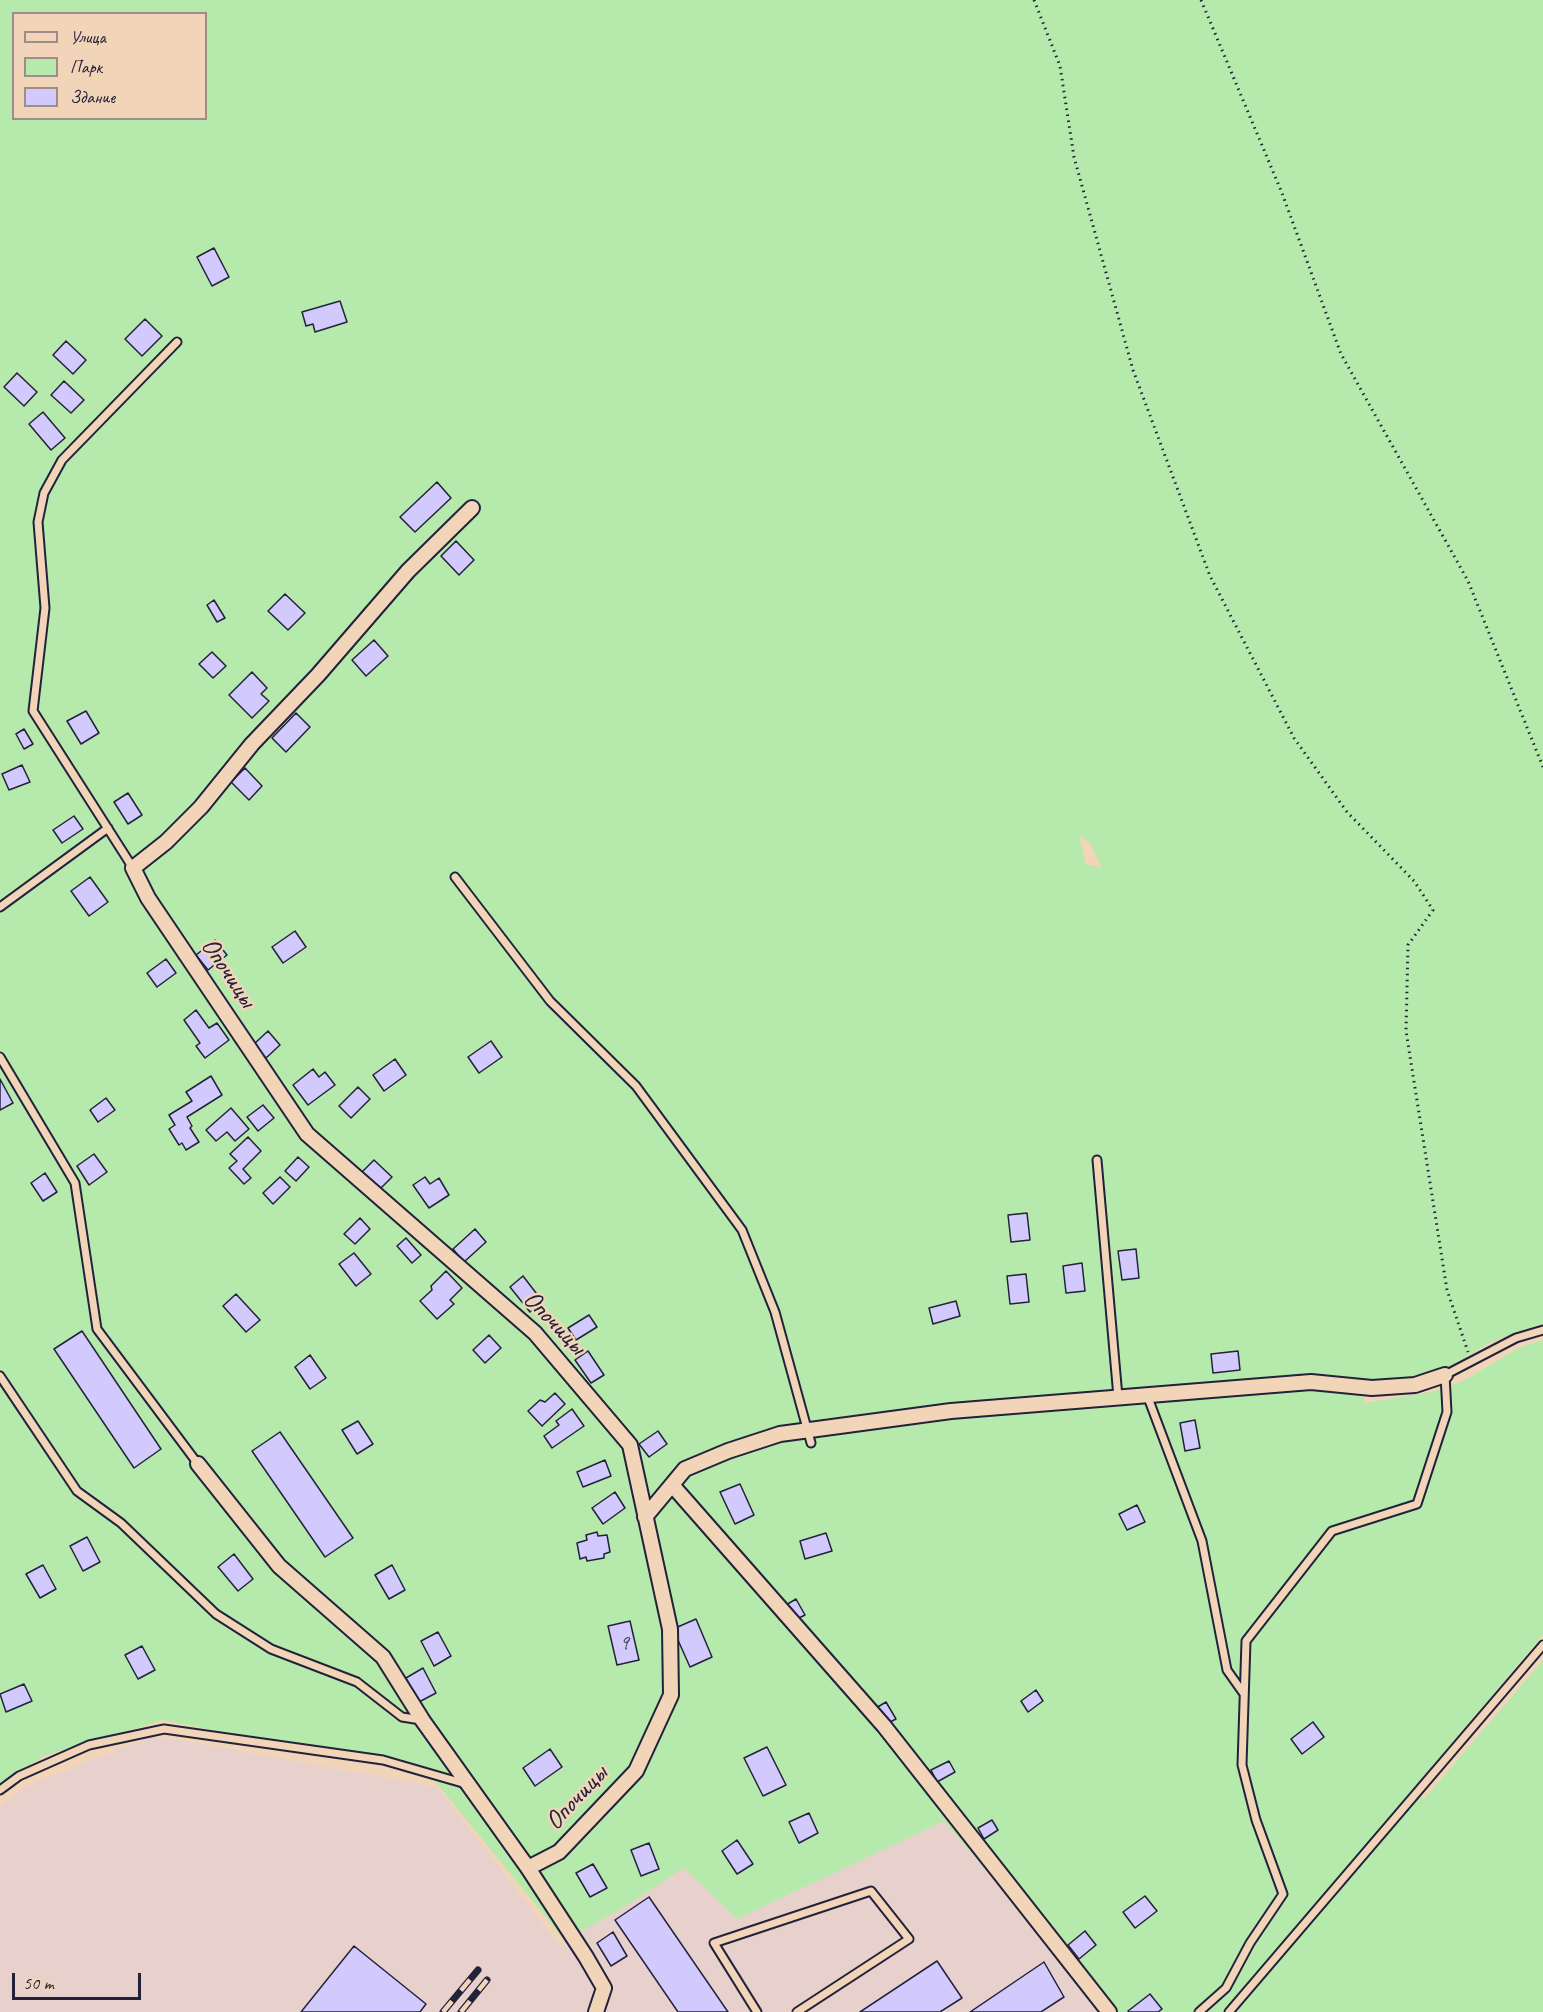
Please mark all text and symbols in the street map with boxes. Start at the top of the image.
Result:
legend [12,12,207,120]
text: Улица [70,26,106,48]
text: Парк [70,56,102,78]
text: Здание [70,86,115,108]
street label: Опочицы [193,932,263,1014]
street label: Опочицы [516,1284,592,1362]
house number: 9 [619,1630,629,1656]
street label: Опочицы [539,1759,615,1837]
scale bar [15,1961,144,1999]
text: 50 m [23,1972,54,1994]

